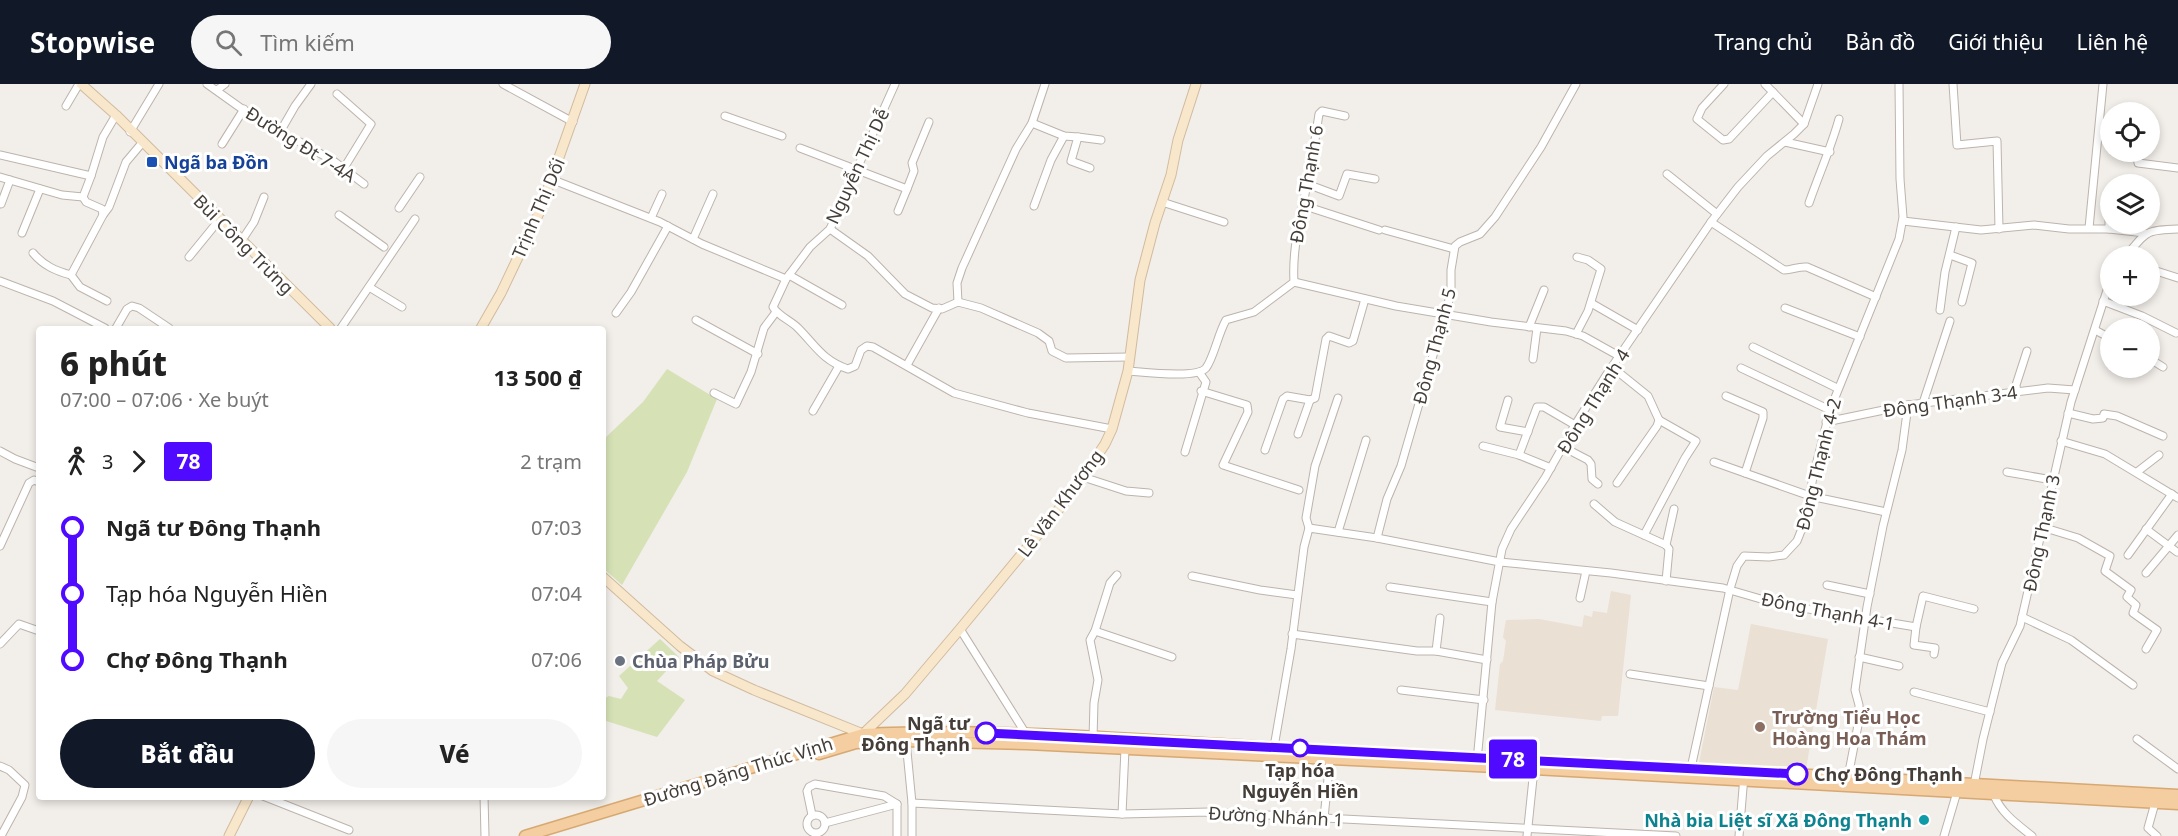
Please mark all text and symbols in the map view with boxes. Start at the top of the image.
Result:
search box [191,15,611,69]
text: Stopwise [30,23,155,61]
icon: search [212,26,245,59]
text: Tìm kiếm [260,27,355,57]
text: Trang chủ [1715,28,1813,56]
text: Bản đồ [1846,28,1915,56]
text: Giới thiệu [1948,28,2043,56]
text: Liên hệ [2076,28,2148,56]
street label: Đường Đt 7-4A [241,101,361,188]
map controls [2100,102,2160,378]
button: locate [2100,102,2160,162]
street label: Nguyễn Thị Dễ [820,104,894,228]
street label: Đông Thạnh 6 [1284,123,1328,245]
place label: Ngã ba Đồn [164,150,268,174]
street label: Trịnh Thị Dối [506,154,570,262]
marker: Ngã ba Đồn [145,155,159,169]
button: layers [2100,174,2160,234]
street label: Bùi Công Trừng [189,189,299,299]
button: + [2100,246,2160,306]
street label: Đông Thạnh 5 [1407,285,1461,407]
button: − [2100,318,2160,378]
text: 6 phút [60,341,167,386]
street label: Đông Thạnh 4 [1551,344,1635,458]
text: 13 500 ₫ [493,362,582,392]
street label: Đông Thạnh 3-4 [1881,380,2019,422]
text: 07:00 – 07:06 · Xe buýt [60,386,269,413]
street label: Đông Thạnh 4-2 [1790,395,1846,533]
icon: walk [60,445,93,478]
icon: forward [122,445,155,478]
street label: Lê Văn Khương [1012,445,1108,561]
text: 78 [176,447,200,475]
text: 3 [102,448,113,475]
text: 2 trạm [520,448,582,475]
street label: Đông Thạnh 3 [2017,472,2065,594]
text: Ngã tư Đông Thạnh [106,512,321,542]
text: 07:03 [531,514,582,541]
text: Tạp hóa Nguyễn Hiền [106,578,328,608]
text: 07:04 [531,580,582,607]
street label: Đông Thạnh 4-1 [1759,586,1897,636]
text: Chợ Đông Thạnh [106,644,288,674]
text: 07:06 [531,646,582,673]
place label: Chùa Pháp Bửu [632,649,769,673]
marker: Chùa Pháp Bửu [613,654,627,668]
place label: Trường Tiểu Học Hoàng Hoa Thám [1772,705,1926,750]
place label: Ngã tư Đông Thạnh [862,711,971,756]
button: Bắt đầu [60,719,315,788]
button: Vé [327,719,582,788]
marker: Trường Tiểu Học Hoàng Hoa Thám [1753,720,1767,734]
marker: Ngã tư Đông Thạnh [975,722,997,744]
street label: Đường Đặng Thúc Vịnh [640,731,836,811]
marker: Tạp hóa Nguyễn Hiền [1291,739,1309,757]
line badge: 78 [1486,740,1540,778]
text: 78 [1501,745,1525,773]
place label: Tạp hóa Nguyễn Hiền [1242,758,1358,803]
place label: Chợ Đông Thạnh [1814,762,1963,786]
marker: Chợ Đông Thạnh [1786,763,1808,785]
street label: Đường Nhánh 1 [1208,800,1344,832]
place label: Nhà bia Liệt sĩ Xã Đông Thạnh [1644,808,1912,832]
marker: Nhà bia Liệt sĩ Xã Đông Thạnh [1917,813,1931,827]

